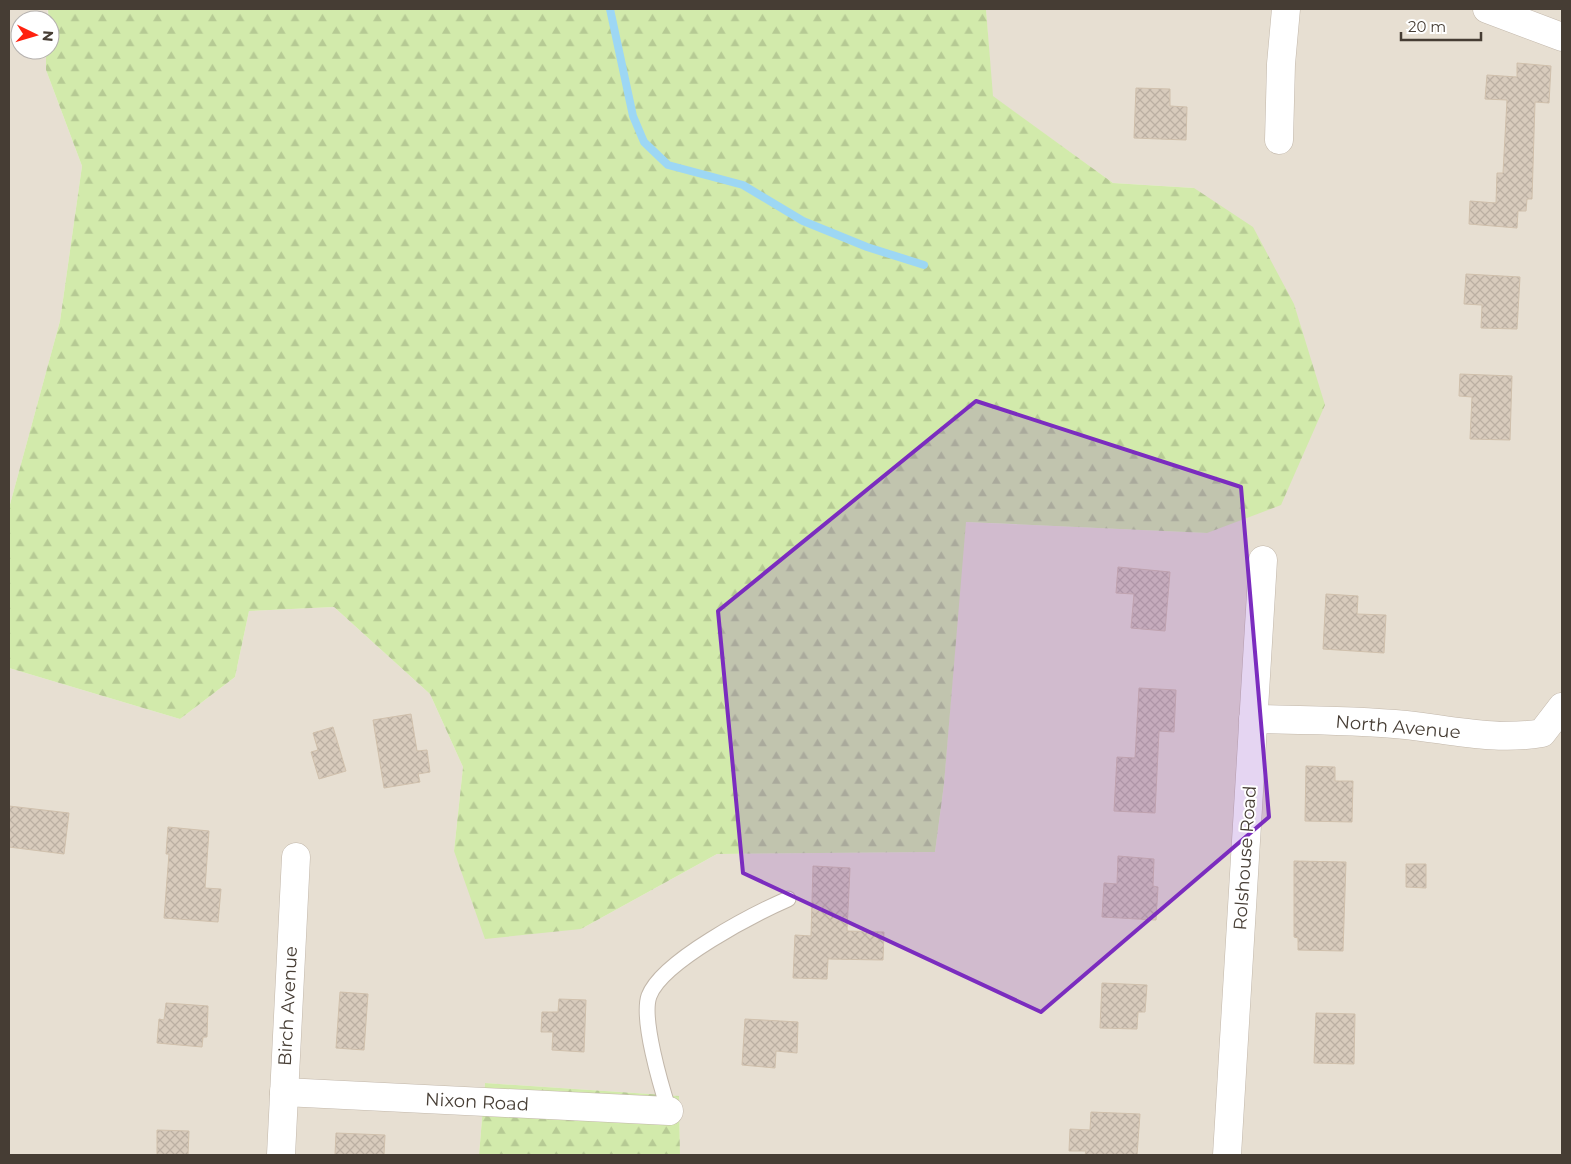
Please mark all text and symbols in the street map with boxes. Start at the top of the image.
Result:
north arrow [10,10,60,60]
scale bar [1401,10,1481,42]
text: 20 m [1408,17,1446,36]
text: N [38,30,57,43]
street label: North Avenue [1335,711,1462,743]
street label: Rolshouse Road [1229,785,1261,931]
street label: Birch Avenue [274,945,302,1067]
street label: Nixon Road [424,1088,530,1116]

